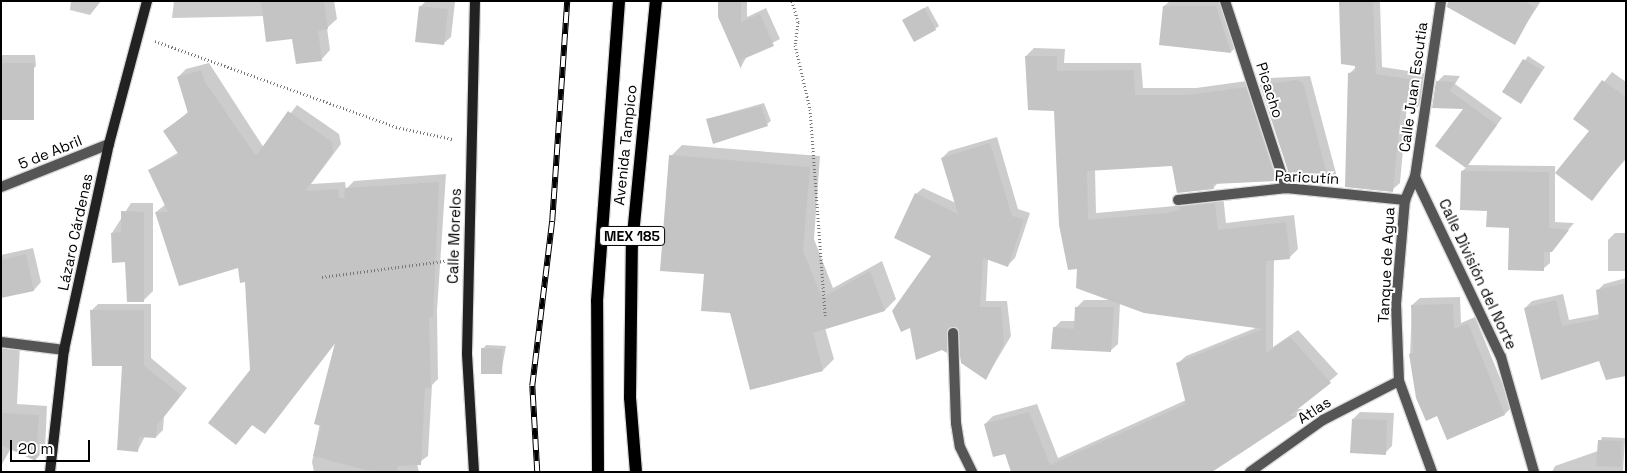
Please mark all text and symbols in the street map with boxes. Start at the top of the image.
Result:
street label: Calle Juan Escutia [1395,21,1431,153]
street label: Picacho [1253,60,1287,120]
street label: Avenida Tampico [610,84,640,206]
street label: 5 de Abril [15,131,85,173]
street label: Paricutín [1274,166,1340,188]
street label: Lázaro Cárdenas [54,172,96,292]
street label: Calle Morelos [443,188,465,284]
street label: Calle División del Norte [1435,196,1521,352]
street label: Tanque de Agua [1374,207,1398,323]
road number: MEX 185 [598,225,666,248]
street label: Atlas [1294,393,1334,427]
scale bar [12,430,92,462]
text: 20 m [18,439,53,458]

